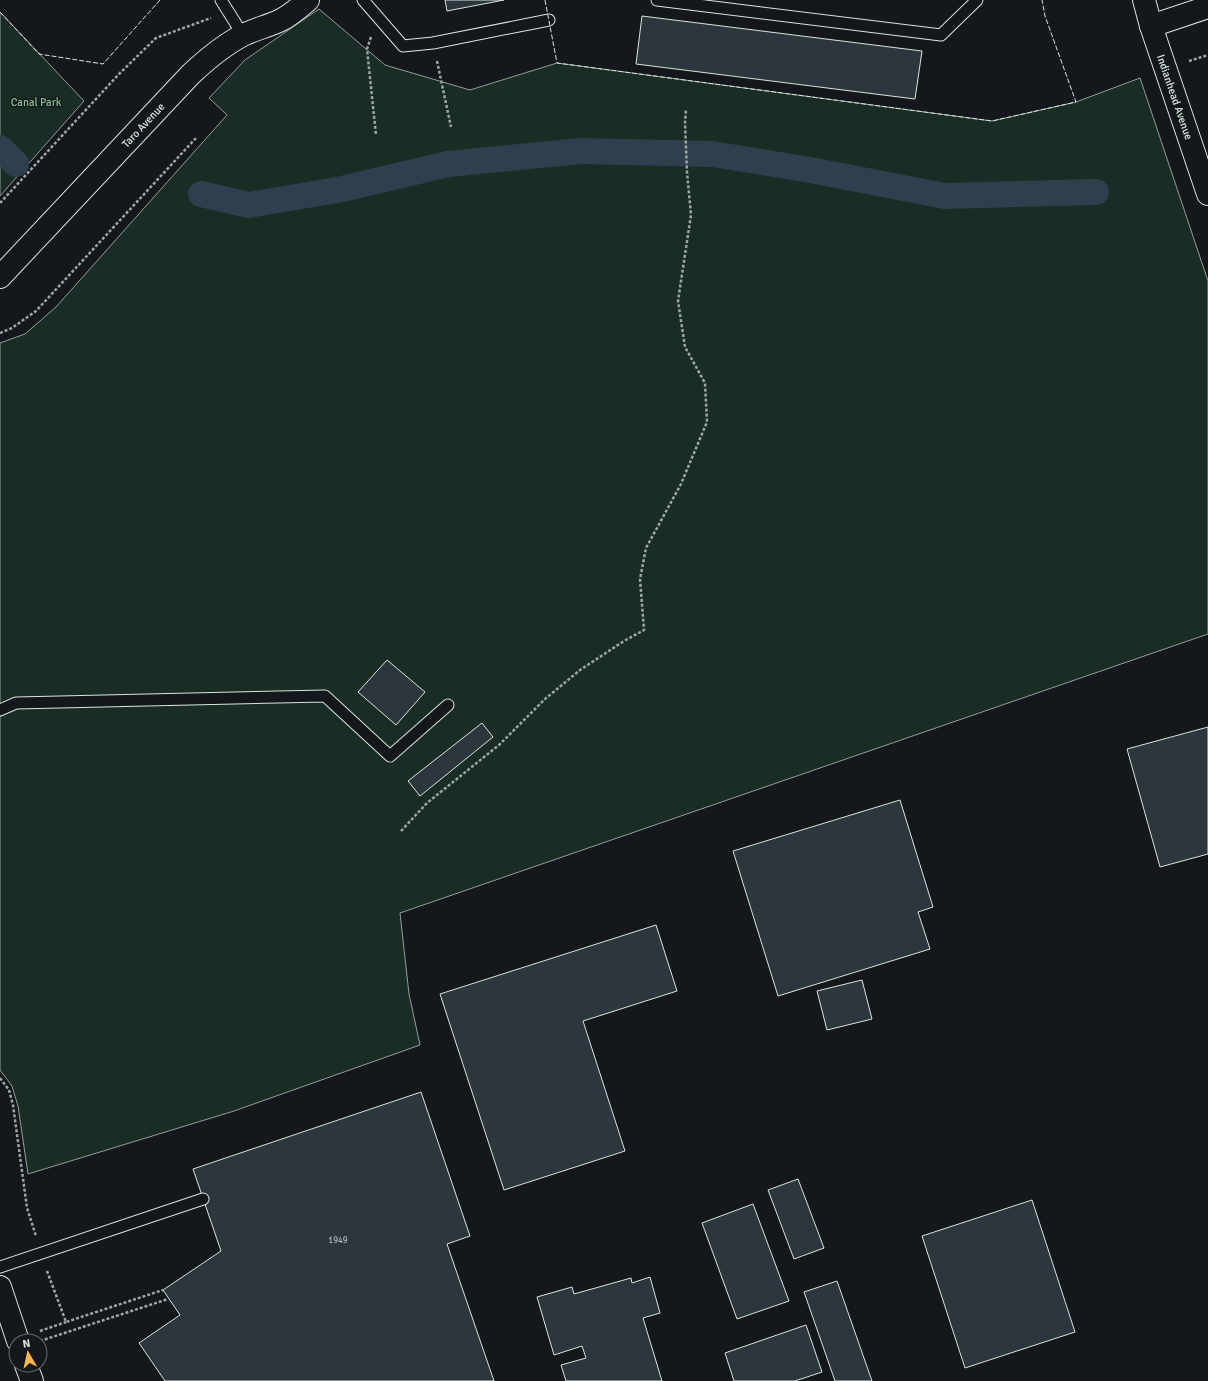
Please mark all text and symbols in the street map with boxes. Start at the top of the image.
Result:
street label: Indianhead Avenue [1154,53,1195,141]
park label: Canal Park [11,96,62,109]
street label: Taro Avenue [119,100,167,150]
house number: 1949 [328,1235,348,1246]
north arrow [8,1333,48,1373]
text: N [22,1337,31,1351]

